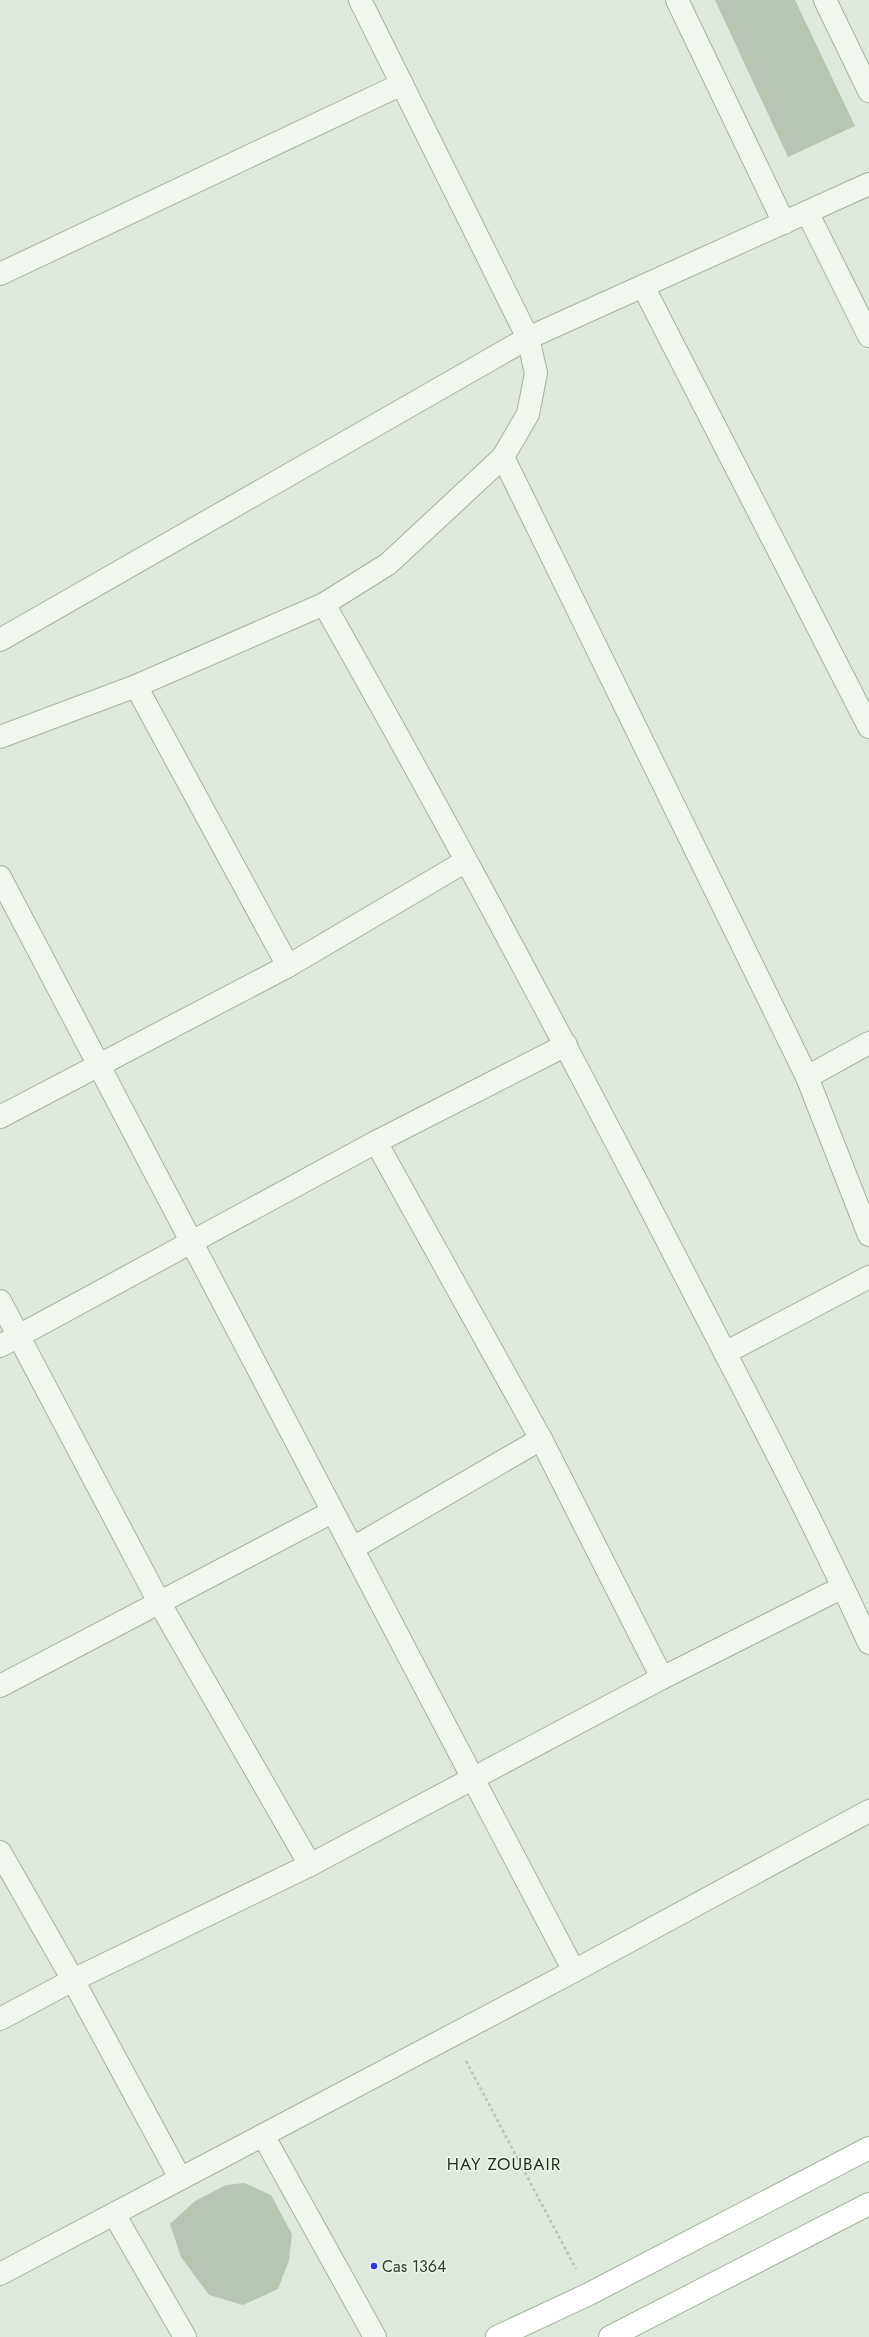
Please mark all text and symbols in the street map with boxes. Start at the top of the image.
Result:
district label: HAY ZOUBAIR [447,2152,561,2176]
place label: Cas 1364 [382,2255,446,2278]
marker: Cas 1364 [369,2261,379,2271]

